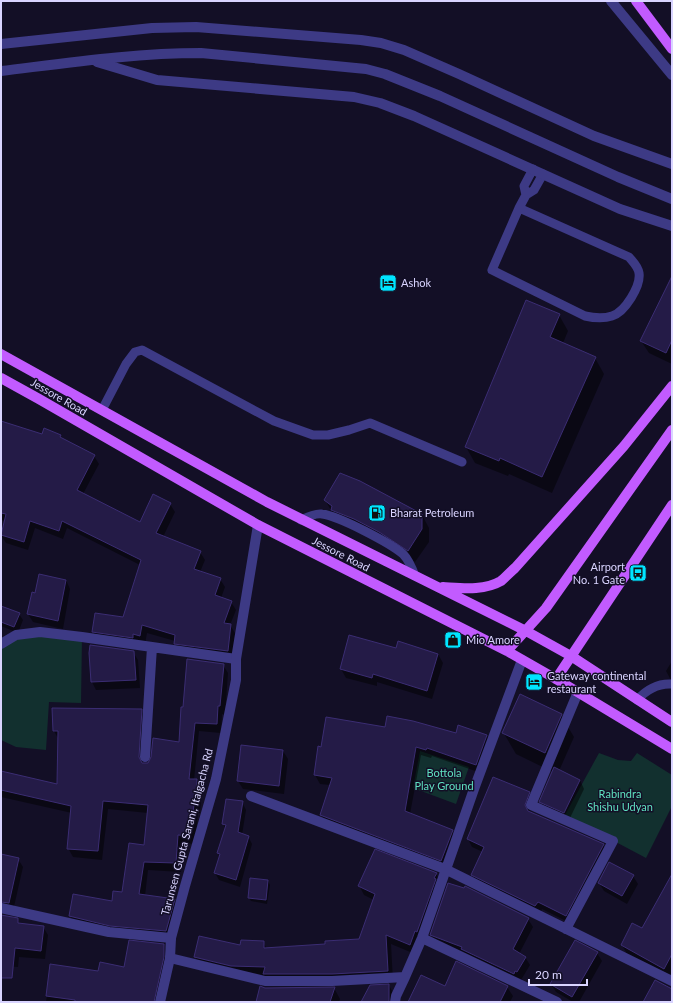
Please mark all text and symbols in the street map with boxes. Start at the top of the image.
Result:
hotel icon: Ashok [378,273,398,293]
place label: Ashok [401,276,432,289]
street label: Jessore Road [29,375,90,418]
fuel station icon: Bharat Petroleum [367,503,387,523]
place label: Bharat Petroleum [390,506,474,519]
street label: Jessore Road [310,534,372,574]
place label: Airport No. 1 Gate [573,560,625,586]
bus stop icon: Airport No. 1 Gate [628,563,648,583]
shop icon: Mio Amore [443,630,463,650]
place label: Mio Amore [466,633,520,646]
place label: Gateway continental restaurant [547,669,646,695]
hotel icon: Gateway continental restaurant [524,672,544,692]
street label: Tarunsen Gupta Sarani, Italgacha Rd [158,747,215,917]
park label: Bottola Play Ground [414,766,474,792]
park label: Rabindra Shishu Udyan [587,787,653,813]
scale bar [529,961,587,987]
text: 20 m [535,967,562,982]

